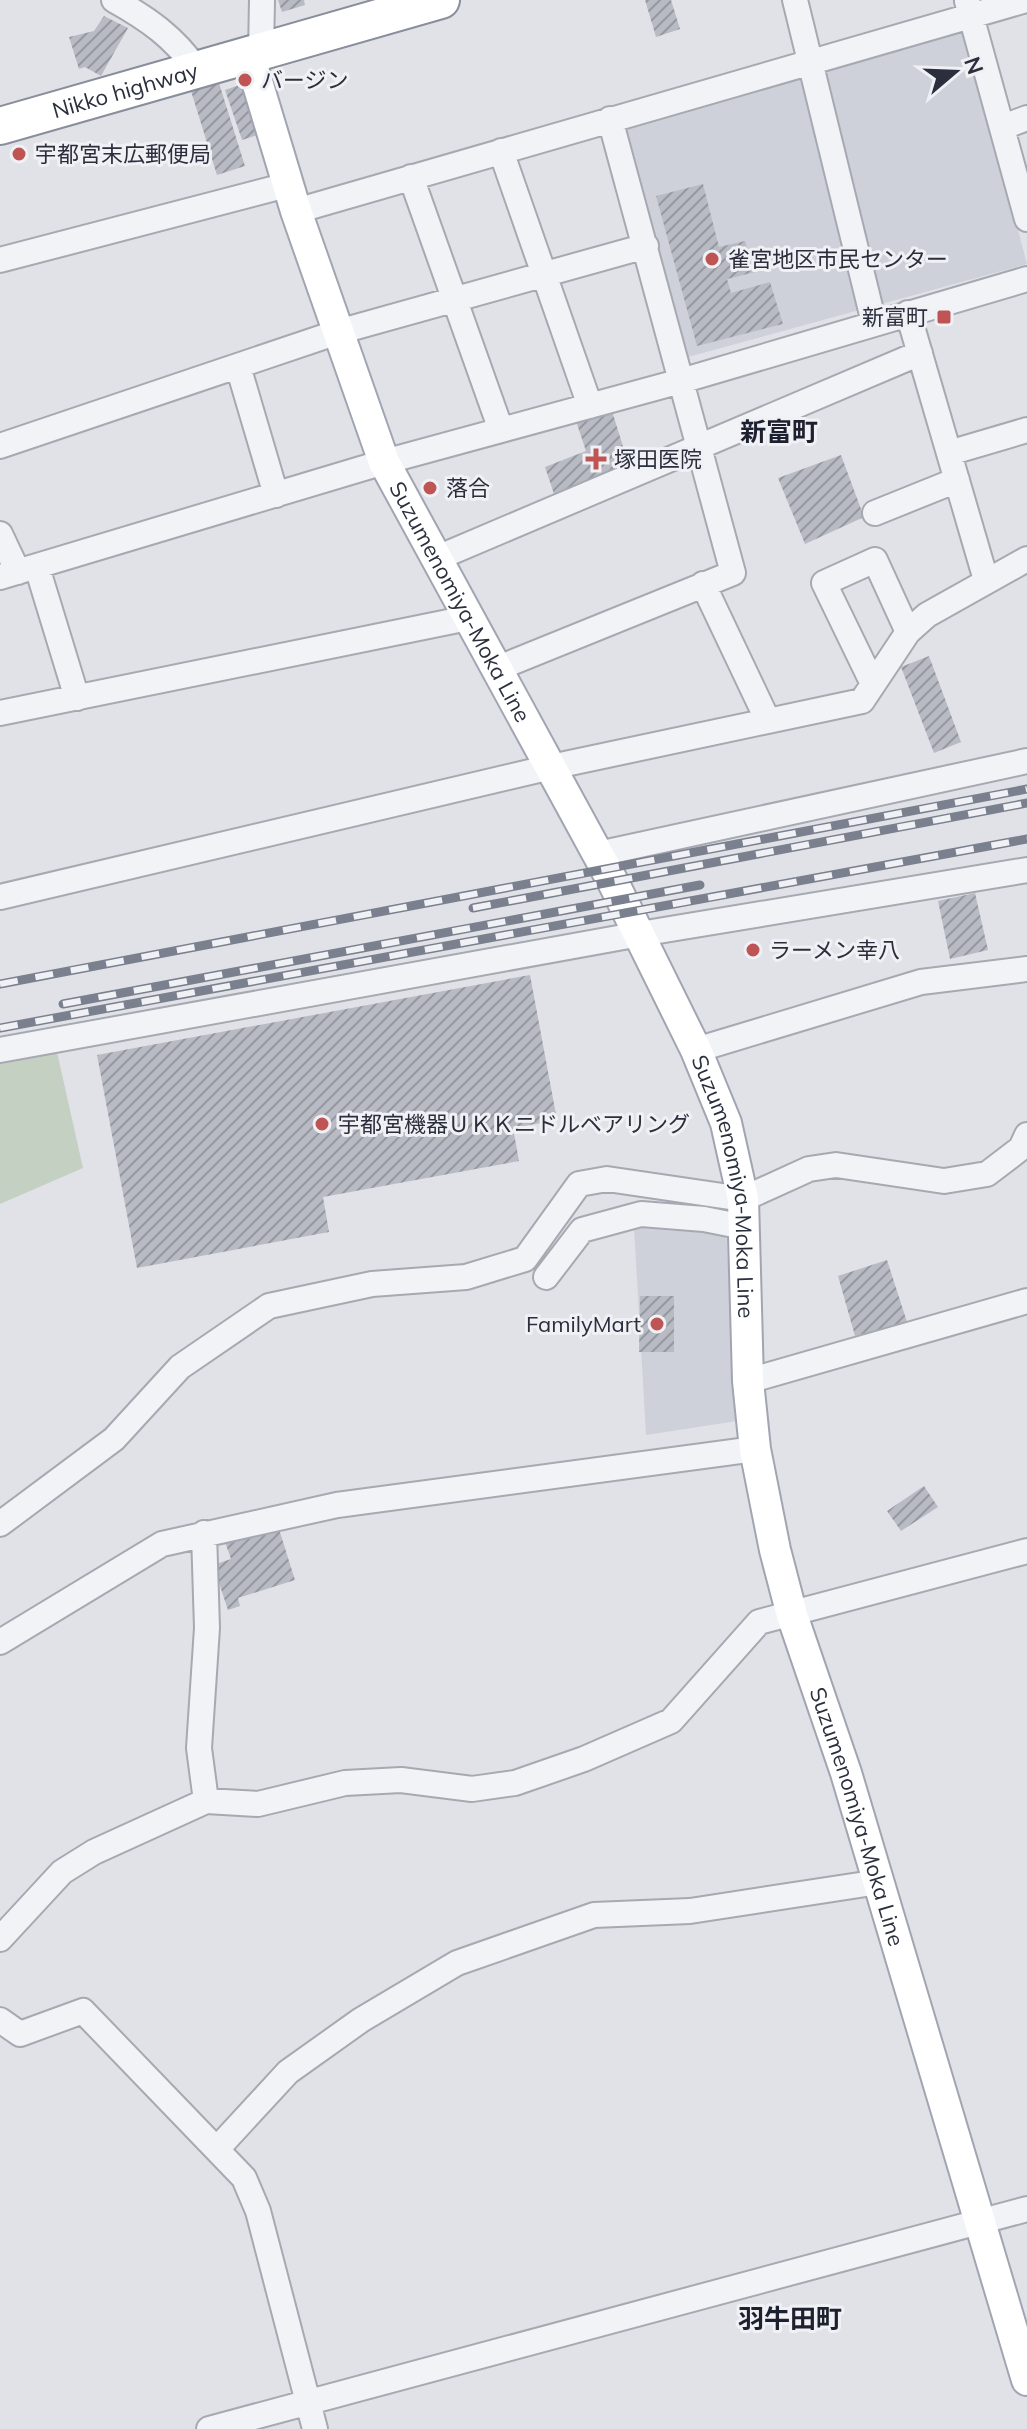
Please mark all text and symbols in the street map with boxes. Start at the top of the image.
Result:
north arrow [915,32,995,112]
text: N [958,53,990,78]
street label: Nikko highway [49,56,201,124]
place label: バージン [261,66,349,94]
marker: バージン [236,71,254,89]
place label: 宇都宮末広郵便局 [35,140,211,168]
marker: 宇都宮末広郵便局 [10,145,28,163]
place label: 雀宮地区市民センター [728,245,948,273]
marker: 雀宮地区市民センター [703,250,721,268]
place label: 新富町 [862,303,928,331]
marker: 新富町 [935,308,953,326]
district label: 新富町 [740,415,818,448]
place label: 塚田医院 [614,445,702,473]
marker: 塚田医院 [585,448,607,470]
place label: 落合 [446,474,490,502]
street label: Suzumenomiya-Moka Line [383,477,537,727]
marker: 落合 [421,479,439,497]
place label: ラーメン幸八 [769,936,900,964]
marker: ラーメン幸八 [744,941,762,959]
street label: Suzumenomiya-Moka Line [686,1051,760,1319]
place label: 宇都宮機器ＵＫＫニドルベアリング [338,1110,690,1138]
marker: 宇都宮機器ＵＫＫニドルベアリング [313,1115,331,1133]
place label: FamilyMart [526,1310,641,1338]
marker: FamilyMart [648,1315,666,1333]
street label: Suzumenomiya-Moka Line [804,1683,911,1949]
district label: 羽牛田町 [738,2302,842,2335]

